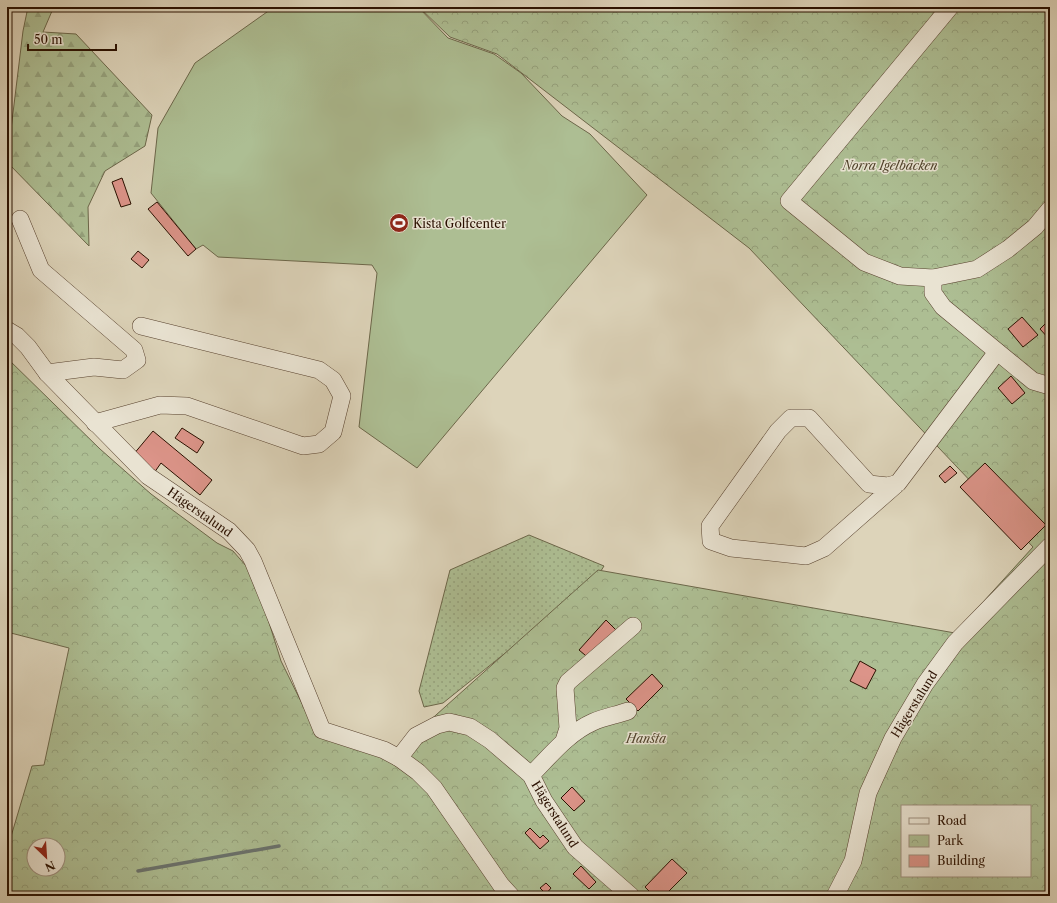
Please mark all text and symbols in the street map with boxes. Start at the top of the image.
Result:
scale bar [28,26,116,52]
text: 50 m [34,32,63,47]
park label: Norra Igelbäcken [842,158,938,173]
sports icon: Kista Golfcenter [388,212,410,234]
place label: Kista Golfcenter [413,216,506,231]
street label: Hägerstalund [165,484,236,540]
street label: Hägerstalund [887,667,941,740]
park label: Hansta [625,731,666,746]
street label: Hägerstalund [528,778,582,851]
legend [901,805,1031,877]
text: Road [937,813,967,828]
text: Park [937,833,964,848]
north arrow [26,837,66,877]
text: Building [937,853,985,868]
text: N [43,858,58,875]

